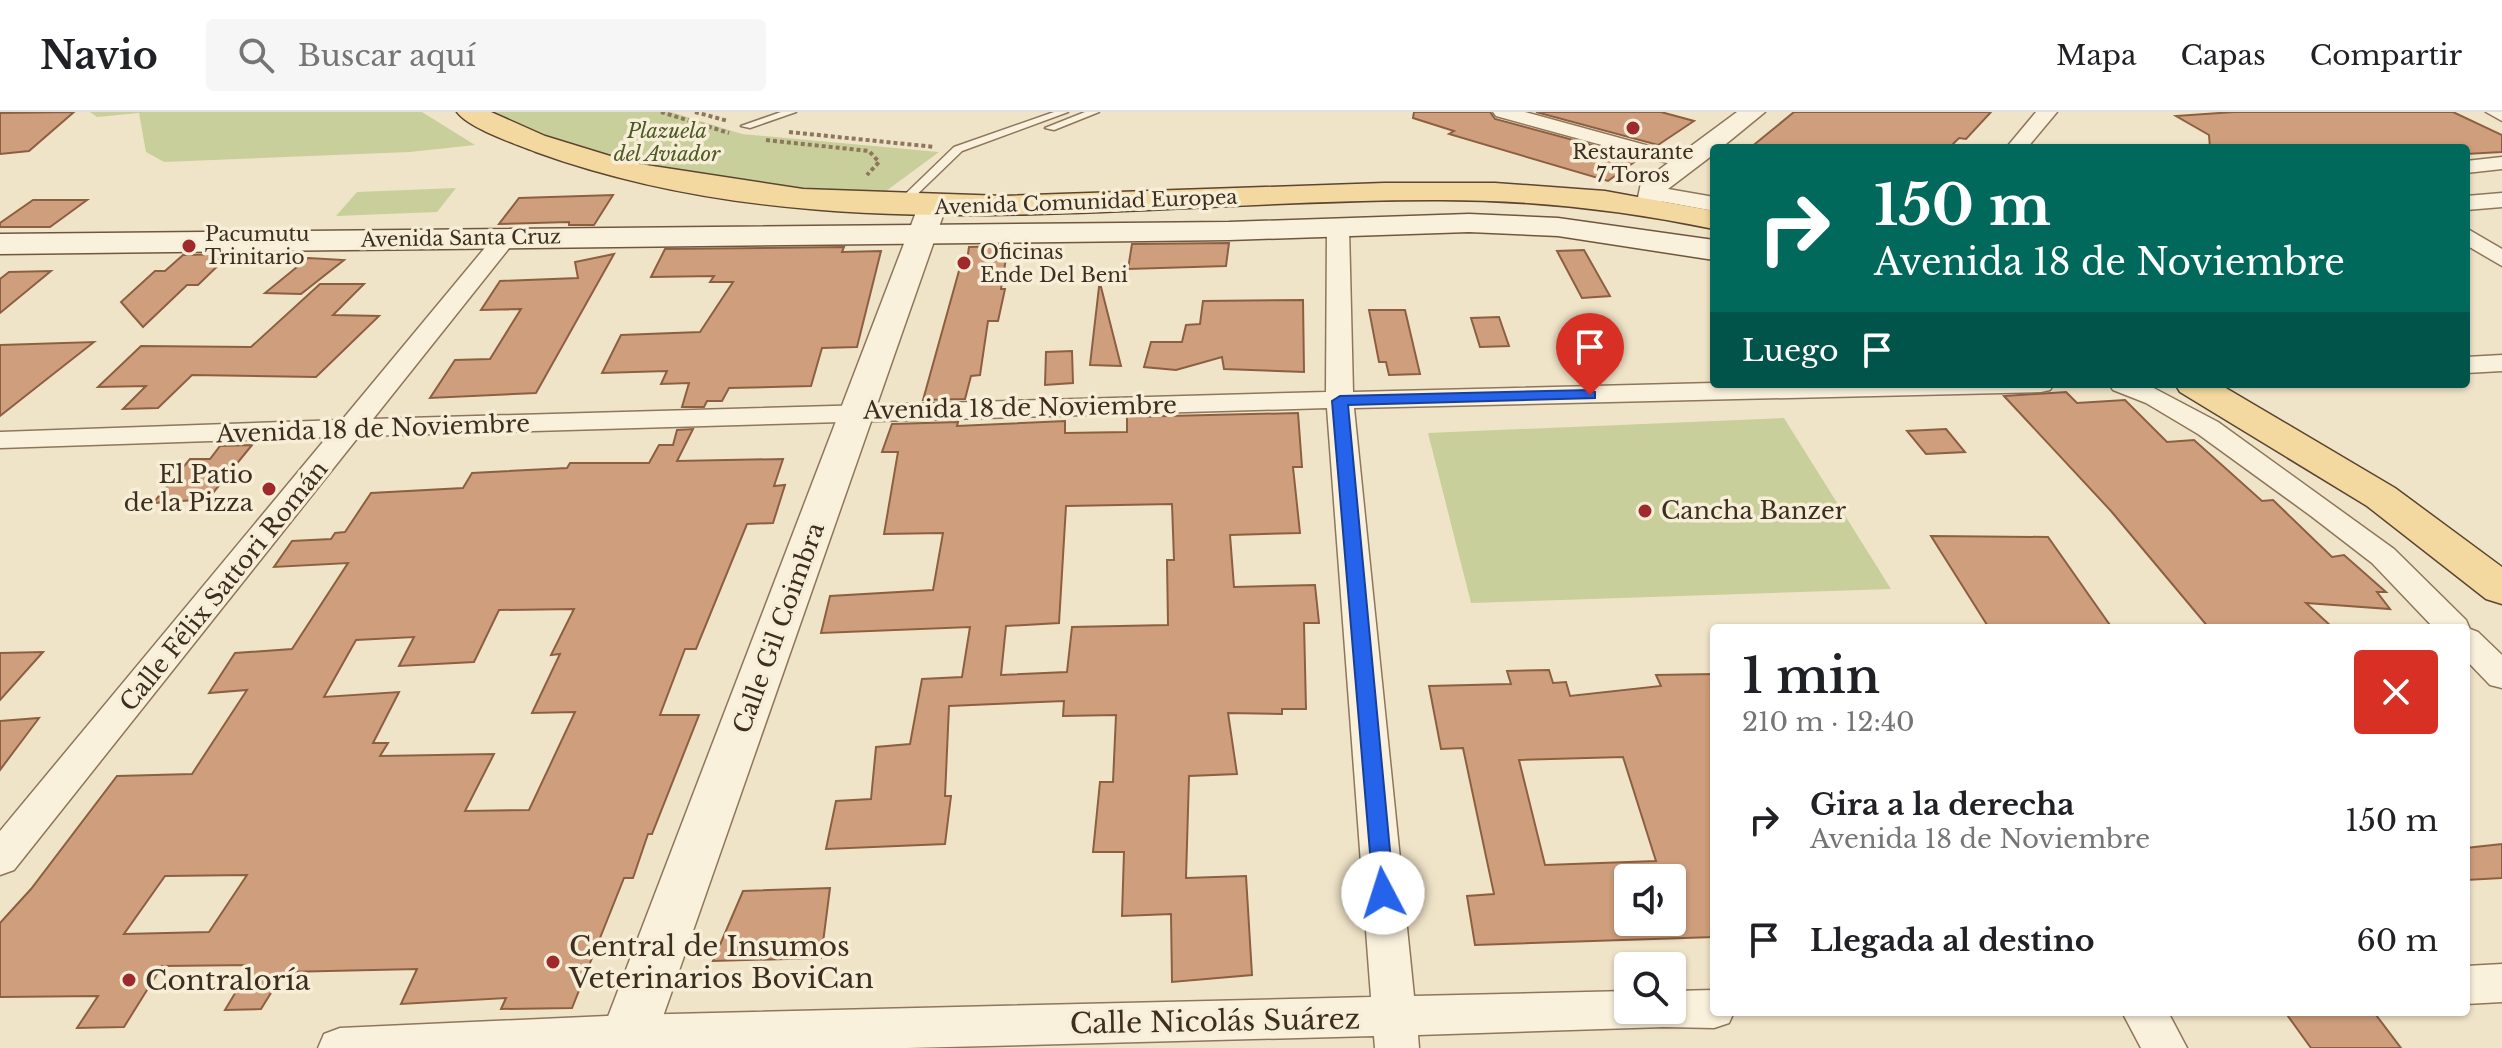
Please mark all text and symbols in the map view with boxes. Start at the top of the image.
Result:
search box [206,19,766,91]
text: Navio [40,32,158,79]
icon: search [234,33,278,77]
text: Buscar aquí [298,37,476,74]
text: Mapa [2056,38,2137,73]
text: Capas [2181,38,2266,73]
text: Compartir [2310,38,2462,73]
park label: Plazuela del Aviador [614,119,721,166]
marker: Restaurante 7 Toros [1624,119,1642,137]
place label: Restaurante 7 Toros [1572,140,1694,187]
text: 150 m [1874,171,2051,240]
icon: right [1742,176,1846,280]
street label: Avenida Comunidad Europea [933,185,1239,219]
place label: Pacumutu Trinitario [205,222,310,269]
street label: Avenida Santa Cruz [360,224,561,252]
marker: Pacumutu Trinitario [180,237,198,255]
place label: Oficinas Ende Del Beni [980,240,1128,287]
text: Avenida 18 de Noviembre [1874,240,2345,285]
marker: Oficinas Ende Del Beni [955,254,973,272]
pin [1556,313,1624,395]
icon: arrive [1568,325,1612,369]
icon: arrive [1855,328,1899,372]
text: Luego [1742,332,1839,369]
street label: Avenida 18 de Noviembre [862,390,1177,425]
street label: Avenida 18 de Noviembre [215,409,530,449]
street label: Calle Félix Sattori Román [114,455,334,717]
place label: El Patio de la Pizza [124,460,254,517]
marker: El Patio de la Pizza [260,480,278,498]
place label: Cancha Banzer [1661,496,1847,525]
marker: Cancha Banzer [1636,502,1654,520]
street label: Calle Gil Coimbra [727,518,830,737]
text: 1 min [1742,646,1880,706]
button: close [2354,650,2438,734]
text: 210 m · 12:40 [1742,706,1915,738]
text: Gira a la derecha [1810,786,2075,823]
icon: right [1742,798,1786,842]
text: 150 m [2345,802,2438,839]
text: Avenida 18 de Noviembre [1810,823,2150,855]
position arrow [1341,851,1425,935]
map controls [1614,864,1686,1024]
button: sound [1614,864,1686,936]
icon: arrive [1742,918,1786,962]
text: Llegada al destino [1810,922,2095,959]
text: 60 m [2356,922,2438,959]
place label: Central de Insumos Veterinarios BoviCan [568,929,874,996]
button: search [1614,952,1686,1024]
marker: Central de Insumos Veterinarios BoviCan [544,953,562,971]
place label: Contraloría [145,963,311,998]
marker: Contraloría [120,971,138,989]
street label: Calle Nicolás Suárez [1070,1001,1361,1042]

